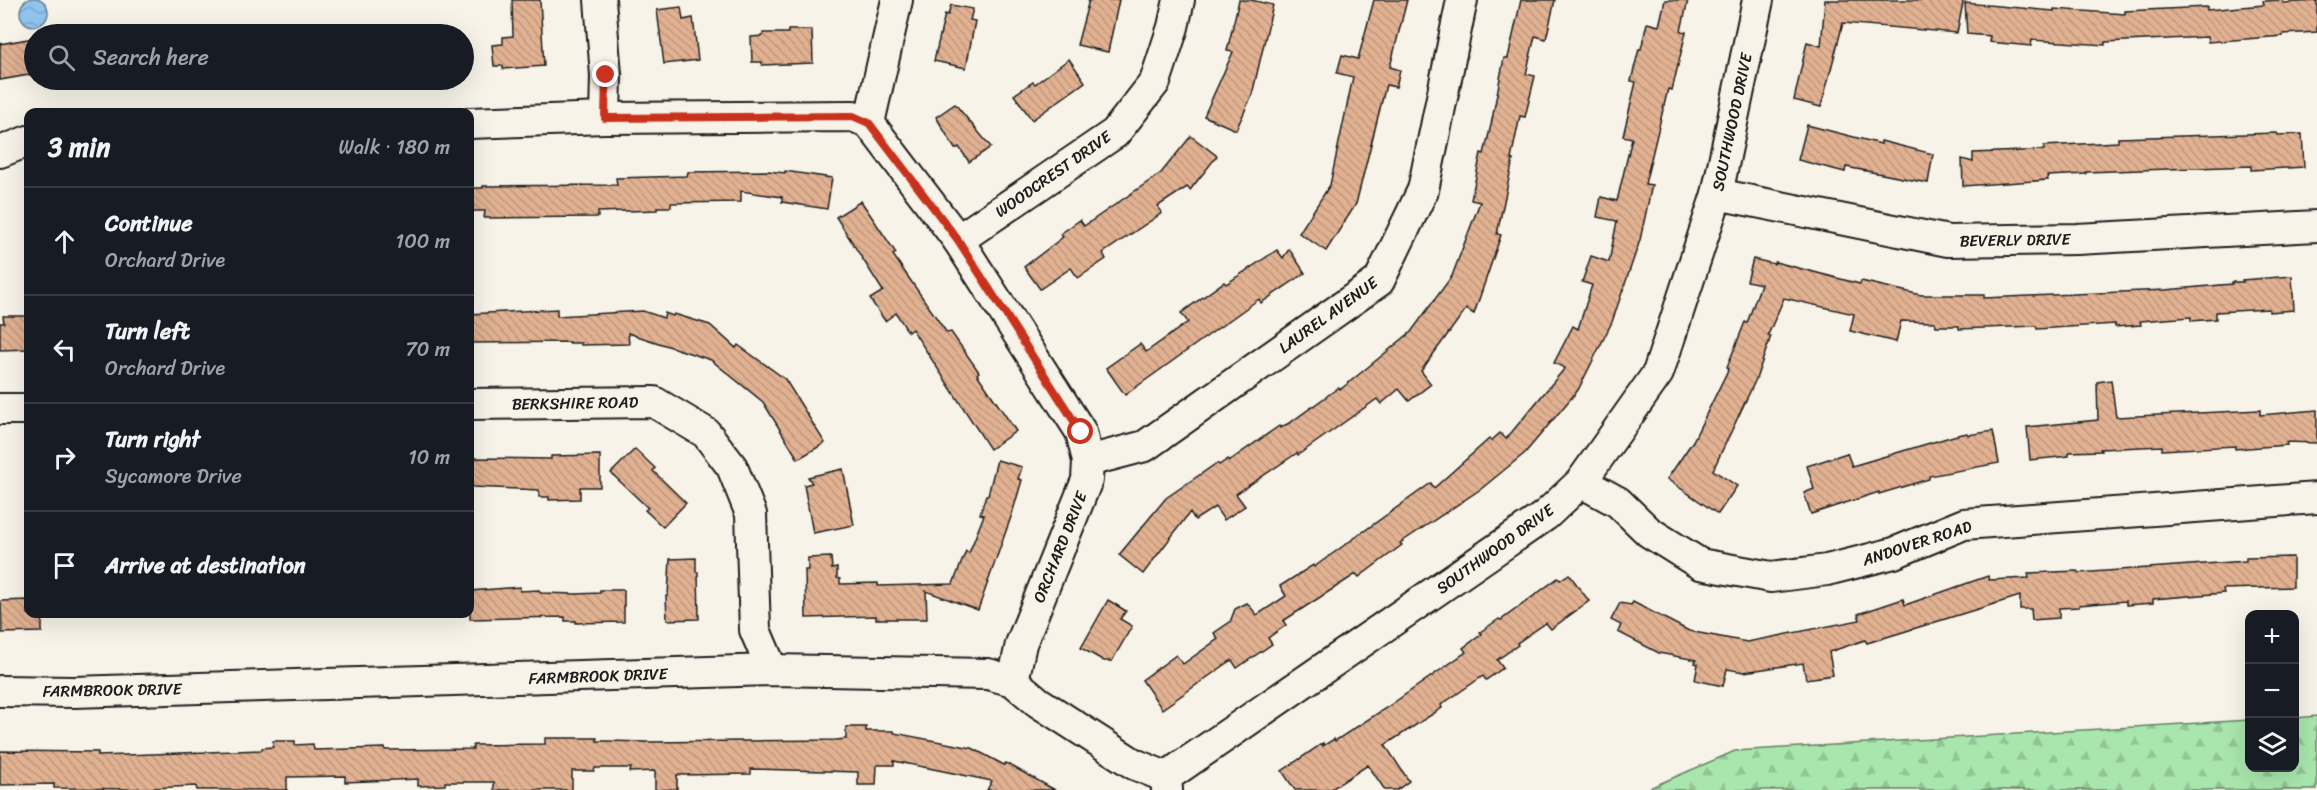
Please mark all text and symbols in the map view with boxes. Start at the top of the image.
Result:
search box [24,24,474,90]
text: Search here [93,38,209,77]
icon: search [45,41,78,74]
street label: SOUTHWOOD DRIVE [1703,49,1761,194]
route end [592,61,618,87]
street label: WOODCREST DRIVE [989,122,1118,225]
text: 3 min [48,124,110,170]
text: Walk · 180 m [339,130,450,165]
text: Continue [105,204,193,243]
text: 100 m [396,224,450,259]
icon: ahead [48,225,81,258]
street label: BEVERLY DRIVE [1959,225,2072,255]
text: Orchard Drive [105,243,225,278]
street label: LAUREL AVENUE [1272,268,1385,361]
text: Turn left [105,312,190,351]
text: 70 m [405,332,450,367]
icon: left [48,333,81,366]
text: Orchard Drive [105,351,225,386]
street label: BERKSHIRE ROAD [512,387,639,419]
route start [1067,418,1093,444]
text: Turn right [105,420,200,459]
text: 10 m [408,440,450,475]
icon: right [48,441,81,474]
text: Sycamore Drive [105,459,242,494]
street label: ORCHARD DRIVE [1024,486,1096,607]
street label: SOUTHWOOD DRIVE [1430,495,1561,602]
street label: ANDOVER ROAD [1857,511,1976,575]
text: Arrive at destination [105,546,306,585]
icon: arrive [48,549,81,582]
map controls [2245,610,2299,772]
button: + [2245,610,2299,664]
street label: FARMBROOK DRIVE [528,659,669,693]
button: − [2245,664,2299,718]
street label: FARMBROOK DRIVE [42,674,183,706]
button: layers [2245,718,2299,772]

